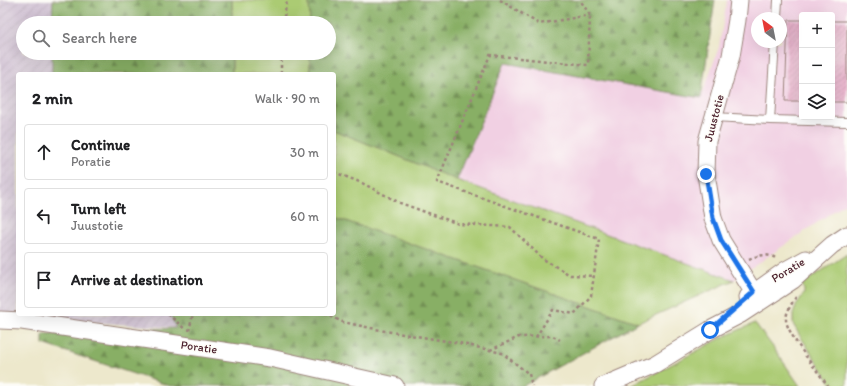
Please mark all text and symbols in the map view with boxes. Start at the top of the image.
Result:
north arrow [751,12,787,48]
map controls [799,12,835,120]
button: + [799,12,835,48]
search box [16,16,336,60]
icon: search [30,27,52,49]
text: Search here [62,29,137,47]
button: − [799,48,835,84]
button: layers [799,84,835,120]
text: 2 min [32,88,72,108]
text: Walk · 90 m [255,91,320,106]
street label: Juustotie [701,93,727,143]
text: Continue [71,136,130,154]
icon: ahead [33,141,55,163]
text: 30 m [290,145,319,160]
text: Poratie [71,154,111,169]
route end [697,165,715,183]
text: Turn left [71,200,126,218]
icon: left [33,205,55,227]
text: 60 m [290,209,319,224]
text: Juustotie [71,218,123,233]
street label: Poratie [769,254,808,285]
icon: arrive [33,269,55,291]
text: Arrive at destination [71,271,203,289]
route start [701,321,719,339]
street label: Poratie [180,338,218,357]

